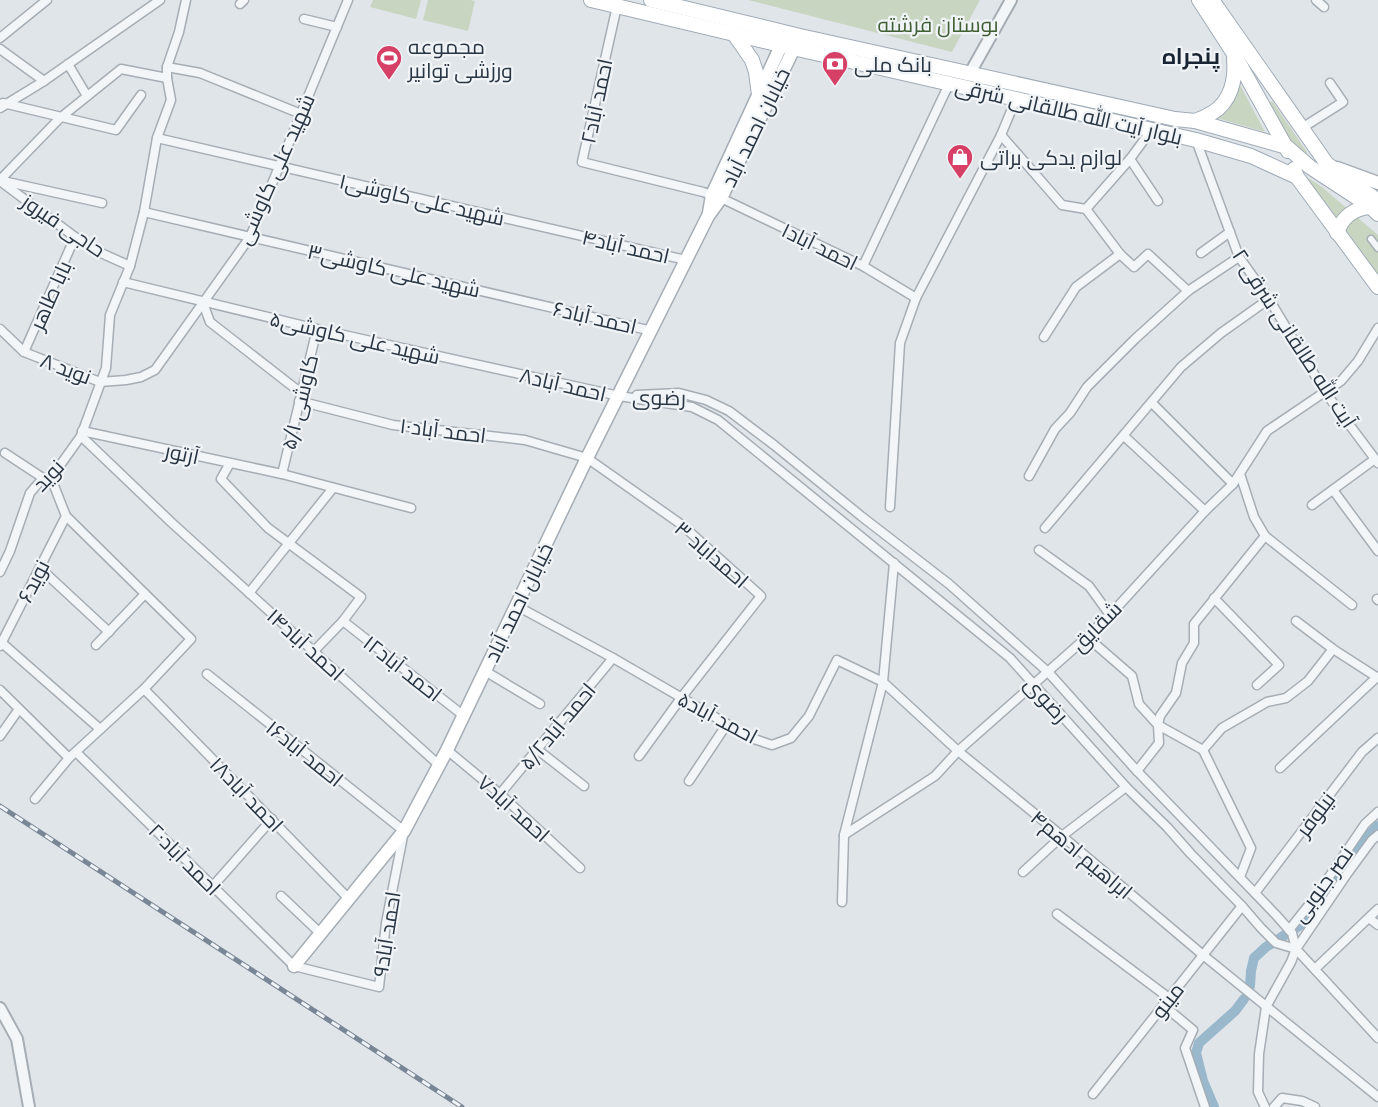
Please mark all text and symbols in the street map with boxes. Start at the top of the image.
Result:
park label: بوستان فرشته [877,12,999,38]
place label: مجموعه ورزشی توانیر [407,34,513,84]
sports icon: مجموعه ورزشی توانیر [374,43,404,81]
district label: پنجراه [1162,43,1220,72]
bank icon: بانک ملی [820,49,850,87]
place label: بانک ملی [854,52,932,78]
street label: احمد آباد۲ [575,56,617,146]
street label: خیابان احمد آباد [716,63,796,191]
street label: بلوار آیت الله طالقانی شرقی [953,72,1185,151]
street label: شهید علی کاوشی [231,90,321,249]
shop icon: لوازم یدکی براتی [945,142,975,180]
place label: لوازم یدکی براتی [980,145,1122,172]
street label: شهید علی کاوشی۱ [337,168,507,232]
street label: حاجی فیروز [16,188,110,263]
street label: احمد آباد۱ [778,217,862,275]
street label: احمد آباد۴ [580,224,672,268]
street label: شهید علی کاوشی۳ [305,238,483,304]
street label: آیت الله طالقانی شرقی ۲ [1227,244,1363,433]
street label: بابا طاهر [24,257,77,335]
street label: احمد آباد۶ [551,296,639,338]
street label: شهید علی کاوشی۵ [267,306,442,370]
street label: نوید ۸ [37,347,95,390]
street label: کاوشی ۵/۱ [276,352,324,453]
street label: احمد آباد۸ [517,362,609,406]
street label: رضوی [632,385,686,411]
street label: احمد آباد۱۰ [398,413,488,447]
street label: آرتور [161,437,202,469]
street label: نوید [27,454,69,497]
street label: احمداباد ۳ [670,516,754,592]
street label: خیابان احمد آباد [479,538,559,666]
street label: نوید۶ [12,556,55,607]
street label: شقایق [1066,596,1128,658]
street label: احمد آباد۱۴ [262,603,350,685]
street label: احمد آباد۱۲ [359,630,447,706]
street label: رضوی [1019,671,1074,728]
street label: احمد آباد۵/۲ [514,678,600,774]
street label: احمد آباد۵ [674,686,762,748]
street label: احمد آباد۱۶ [262,715,348,791]
street label: احمد آباد۱۸ [205,752,289,836]
street label: احمد آباد۷ [473,770,555,846]
street label: نیلوفر [1290,787,1340,842]
street label: ابراهیم ادهم۴ [1024,805,1138,906]
street label: احمد آباد۲۰ [144,818,226,900]
street label: نصر جنوبی [1286,841,1359,928]
street label: احمد آباد۹ [367,890,405,978]
street label: مینو [1146,978,1189,1023]

